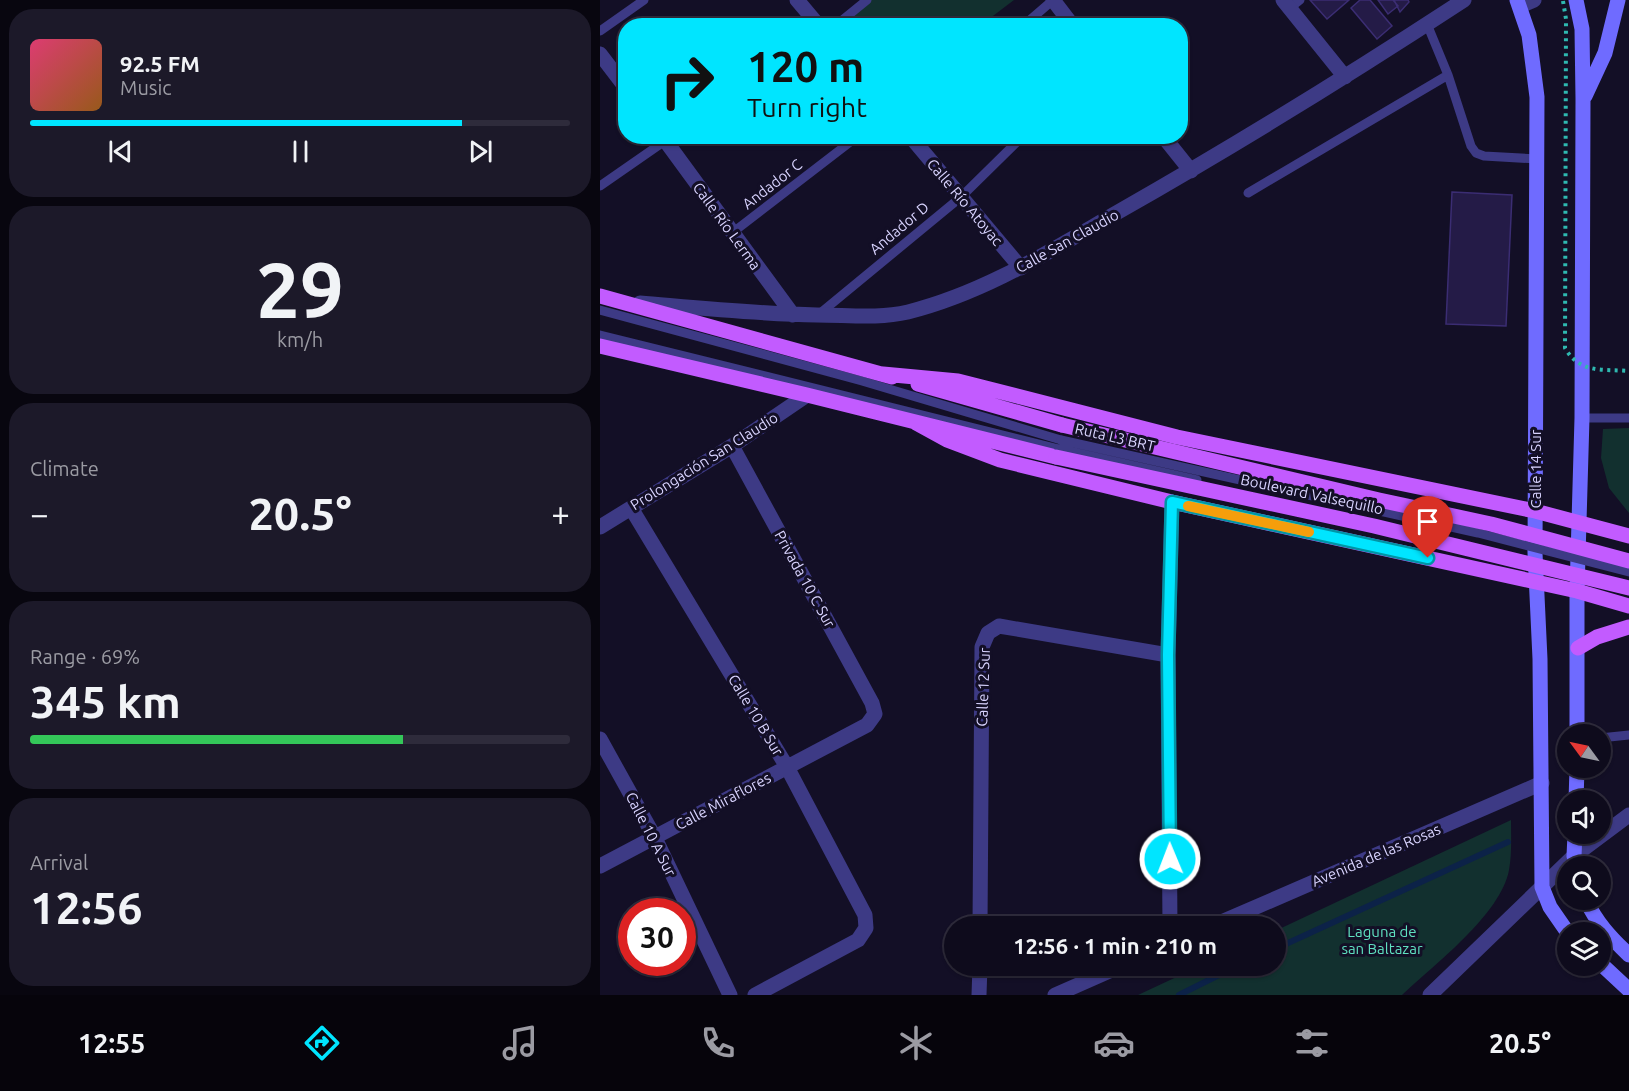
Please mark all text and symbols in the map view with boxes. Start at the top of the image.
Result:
icon: right [648,42,726,120]
text: 120 m [747,43,864,90]
text: 92.5 FM [120,51,200,76]
text: Music [120,76,172,99]
text: Turn right [747,92,867,122]
icon: previous [104,135,137,168]
icon: pause [284,135,317,168]
icon: next [464,135,497,168]
street label: Calle Río Atoyac [924,155,1006,249]
street label: Andador C [739,156,805,212]
street label: Calle Río Lerma [690,179,764,273]
street label: Andador D [866,198,932,258]
street label: Calle San Claudio [1013,206,1121,276]
text: 29 [256,245,344,333]
text: km/h [277,328,323,351]
street label: Prolongación San Claudio [627,409,781,513]
street label: Ruta L3 BRT [1073,420,1157,455]
street label: Calle 14 Sur [1527,429,1544,508]
text: Climate [30,457,99,480]
street label: Boulevard Valsequillo [1239,471,1385,517]
text: 20.5° [248,488,352,539]
text: − [30,495,49,532]
text: + [551,495,570,532]
pin [1402,496,1453,558]
icon: arrive [1411,505,1444,538]
street label: Privada 10 C Sur [771,528,839,631]
text: Range · 69% [30,645,140,668]
street label: Calle 12 Sur [973,647,993,727]
street label: Calle 10 B Sur [725,671,787,759]
text: 345 km [30,676,181,727]
north arrow [1557,724,1611,778]
map controls [1557,724,1611,976]
street label: Calle Miraflores [672,769,774,833]
street label: Calle 10 A Sur [623,789,680,879]
button: sound [1557,790,1611,844]
street label: Avenida de las Rosas [1309,820,1443,890]
position arrow [1138,827,1202,891]
text: Arrival [30,851,88,874]
button: search [1557,856,1611,910]
text: 12:56 [30,882,143,933]
speed limit sign: 30 [618,898,696,976]
button: layers [1557,922,1611,976]
park label: Laguna de san Baltazar [1341,923,1423,957]
text: 12:56 · 1 min · 210 m [1013,933,1217,958]
icon: directions [301,1022,343,1064]
icon: music [499,1022,541,1064]
icon: phone [697,1022,739,1064]
icon: climate [895,1022,937,1064]
icon: car [1093,1022,1135,1064]
icon: filters [1291,1022,1333,1064]
text: 12:55 [78,1028,146,1058]
text: 20.5° [1489,1028,1551,1058]

